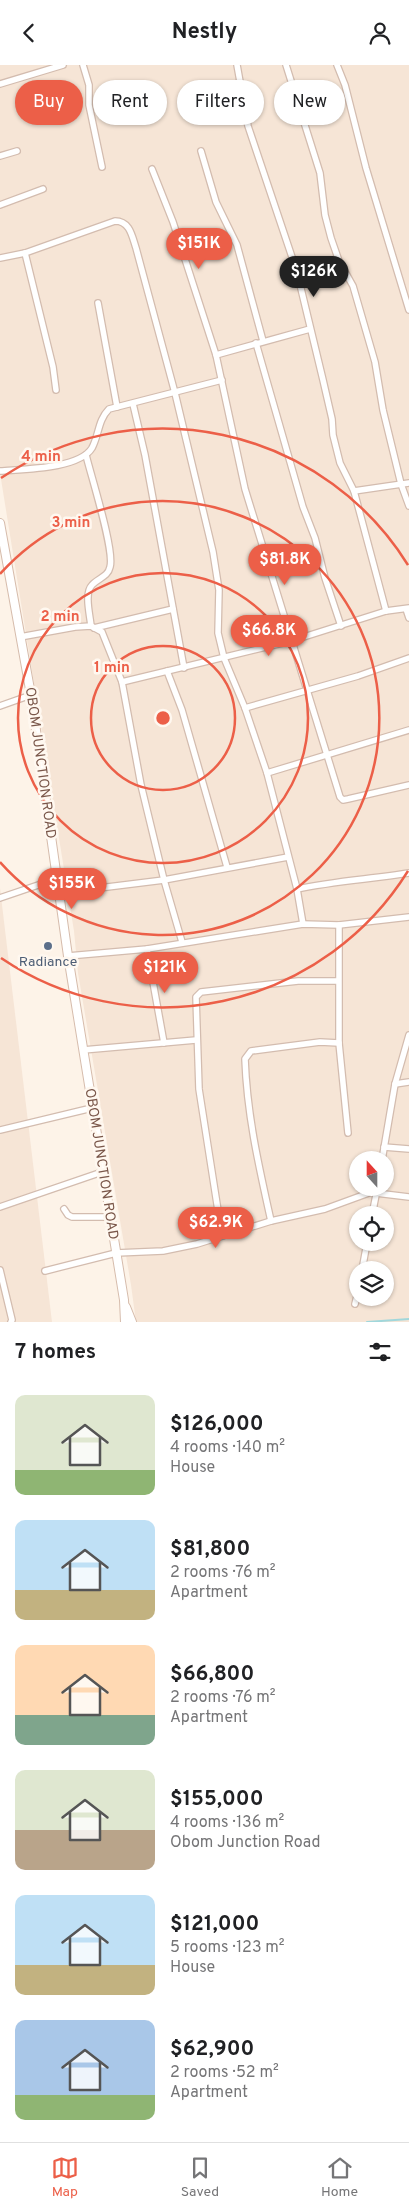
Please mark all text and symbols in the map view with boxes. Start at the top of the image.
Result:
icon: back [15,19,43,47]
text: Nestly [172,19,237,46]
icon: person [366,19,394,47]
chip: Buy [15,80,83,125]
chip: Rent [93,80,167,125]
chip: Filters [177,80,264,125]
chip: New [274,80,345,125]
pin: $151K [164,227,234,270]
text: $151K [177,234,221,254]
pin: $126K [279,255,349,298]
text: $126K [291,262,338,282]
text: 4 min [21,448,61,467]
text: 3 min [51,514,91,533]
pin: $81.8K [244,543,326,586]
text: $81.8K [259,550,311,570]
text: 2 min [40,608,80,627]
pin: $66.8K [228,615,310,657]
text: $66.8K [242,621,296,641]
text: 1 min [94,659,130,678]
street label: OBOM JUNCTION ROAD [21,686,59,840]
centre of rings [154,709,172,727]
pin: $155K [37,867,107,910]
text: $155K [49,874,95,894]
marker: Radiance [42,940,54,952]
pin: $121K [130,951,200,994]
place label: Radiance [19,954,77,971]
text: $121K [143,958,187,978]
street label: OBOM JUNCTION ROAD [81,1087,121,1241]
north arrow [349,1151,394,1196]
map controls [349,1151,394,1306]
button: locate [349,1206,394,1251]
pin: $62.9K [175,1207,257,1249]
text: $62.9K [189,1213,243,1233]
button: layers [349,1261,394,1306]
icon: filters [366,1338,394,1366]
text: 7 homes [15,1339,96,1366]
text: $126,000 [170,1411,264,1438]
icon: home [55,1415,115,1475]
text: 4 rooms · 140 m² [170,1438,285,1458]
text: House [170,1458,215,1478]
text: $81,800 [170,1536,250,1563]
icon: home [55,1540,115,1600]
text: 2 rooms · 76 m² [170,1563,276,1583]
text: Apartment [170,1583,248,1603]
text: $66,800 [170,1661,254,1688]
icon: home [55,1665,115,1725]
text: 2 rooms · 76 m² [170,1688,276,1708]
text: Apartment [170,1708,248,1728]
text: $155,000 [170,1786,264,1813]
icon: home [55,1790,115,1850]
text: 4 rooms · 136 m² [170,1813,284,1833]
text: Obom Junction Road [170,1833,320,1853]
text: $121,000 [170,1911,259,1938]
icon: home [55,1915,115,1975]
text: 5 rooms · 123 m² [170,1938,285,1958]
text: House [170,1958,215,1978]
text: $62,900 [170,2036,254,2063]
icon: home [55,2040,115,2100]
text: 2 rooms · 52 m² [170,2063,279,2083]
text: Apartment [170,2083,248,2103]
tab: Map [51,2154,79,2201]
tab: Saved [181,2154,219,2201]
tab: Home [321,2154,358,2201]

